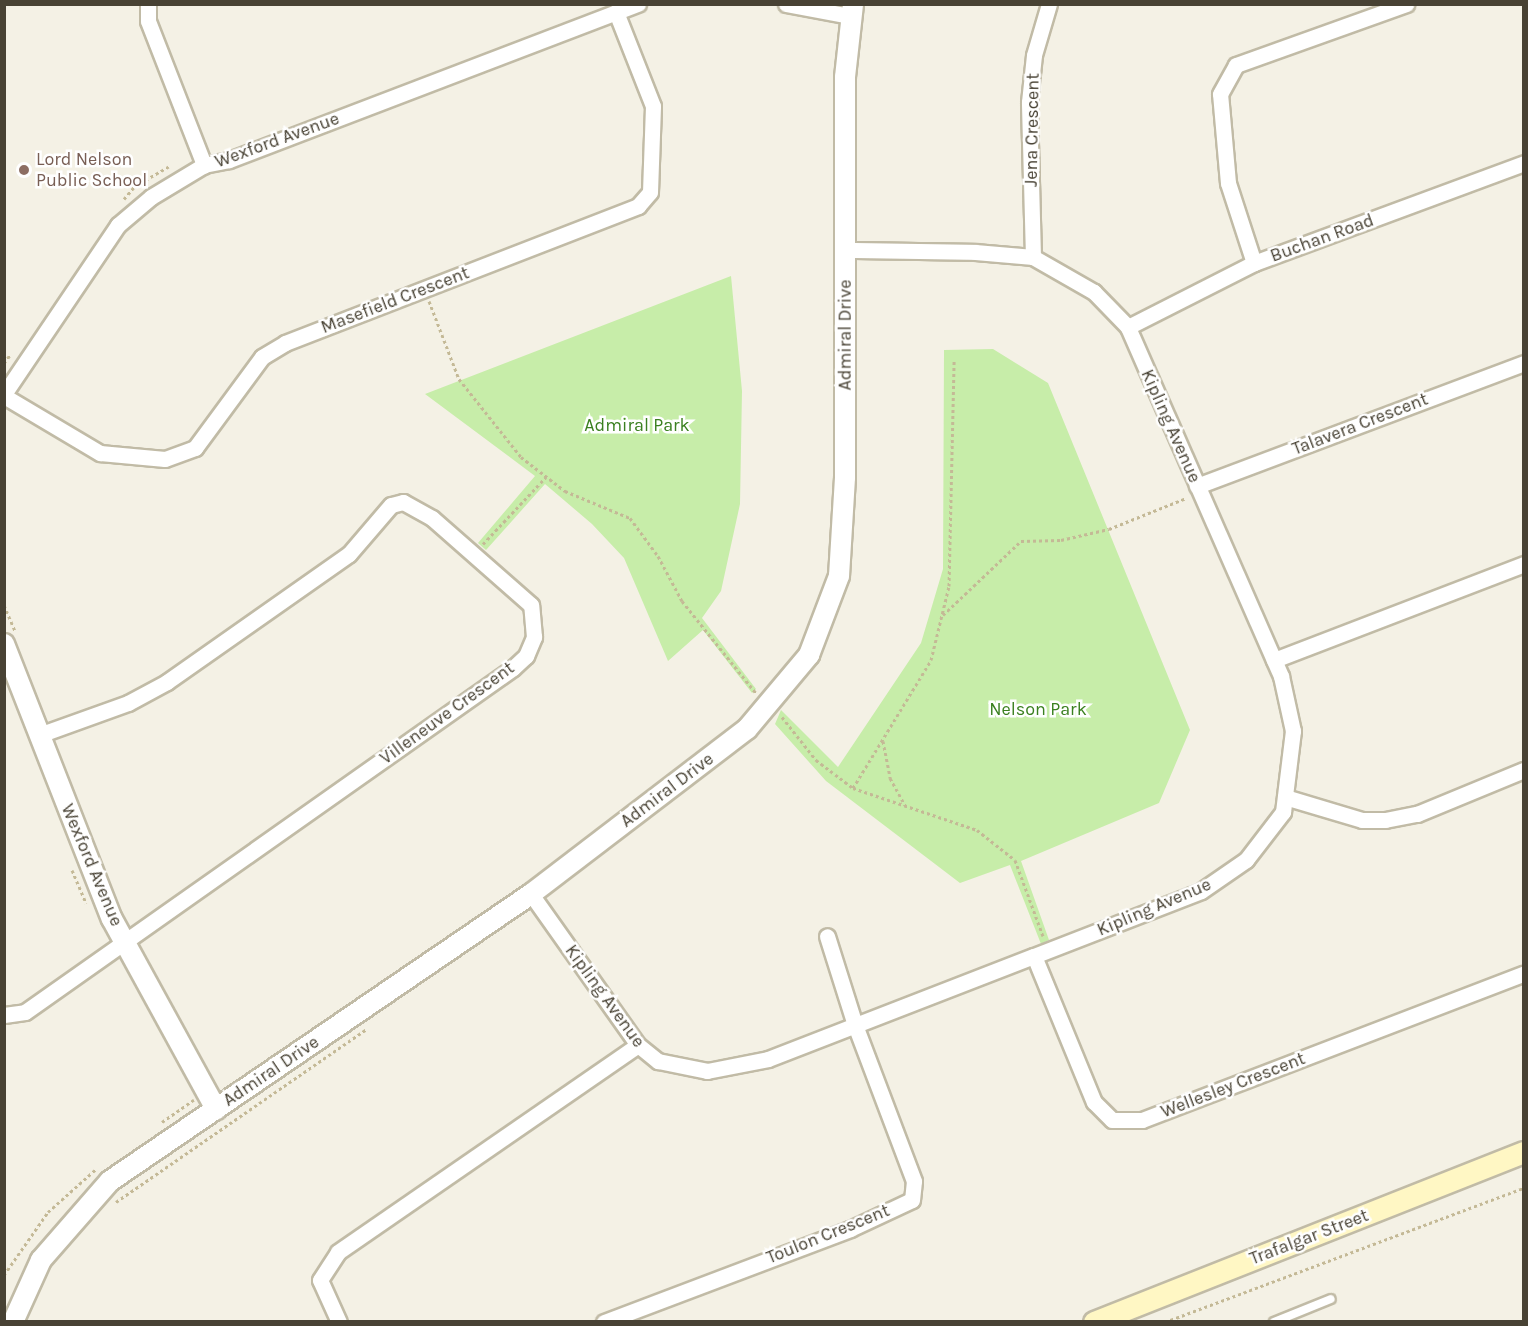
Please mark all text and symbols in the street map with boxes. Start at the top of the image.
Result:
street label: Jena Crescent [1020,73,1044,187]
street label: Wexford Avenue [212,108,342,172]
place label: Lord Nelson Public School [36,149,147,192]
marker: Lord Nelson Public School [17,163,31,177]
street label: Buchan Road [1267,209,1377,267]
street label: Masefield Crescent [318,262,472,338]
street label: Admiral Drive [834,280,856,390]
street label: Kipling Avenue [1136,366,1206,486]
street label: Talavera Crescent [1289,388,1431,460]
park label: Admiral Park [584,414,690,436]
street label: Villeneuve Crescent [376,657,518,769]
park label: Nelson Park [989,698,1087,720]
street label: Admiral Drive [616,748,718,832]
street label: Wexford Avenue [57,801,127,929]
street label: Kipling Avenue [1094,873,1214,941]
street label: Kipling Avenue [560,940,650,1052]
street label: Admiral Drive [219,1031,323,1111]
street label: Wellesley Crescent [1158,1048,1308,1122]
street label: Toulon Crescent [763,1199,893,1269]
street label: Trafalgar Street [1247,1204,1371,1270]

